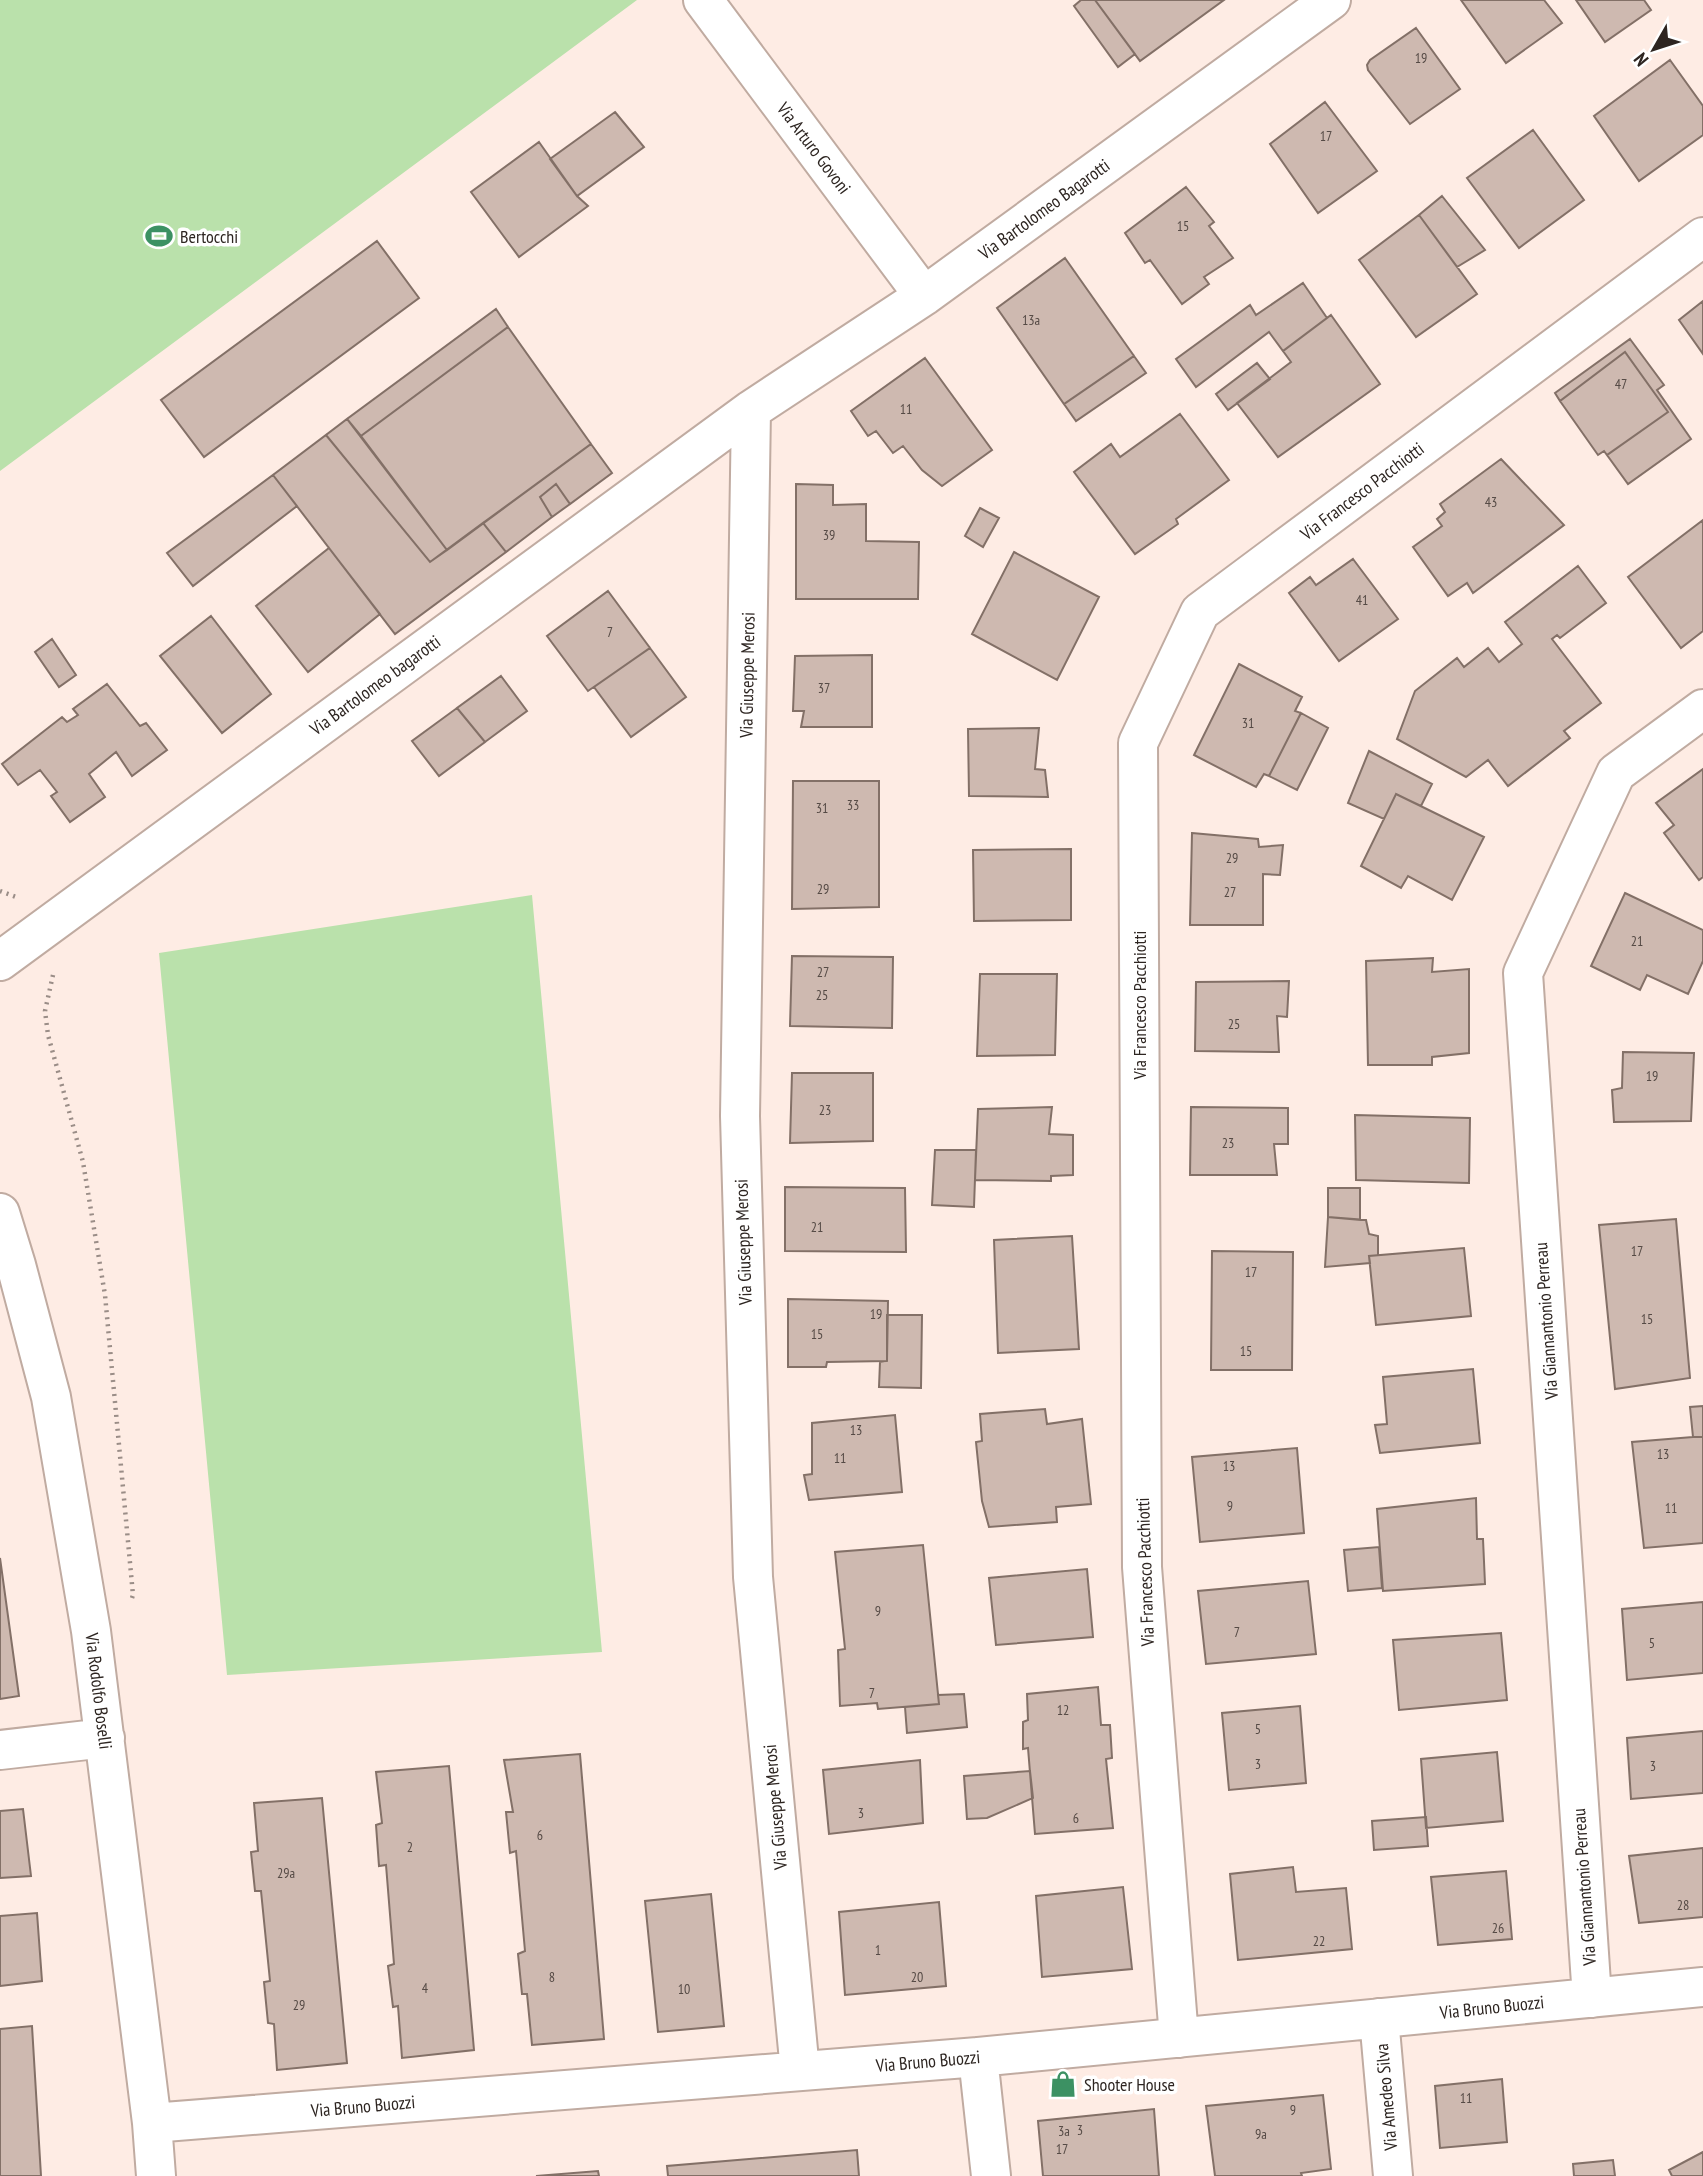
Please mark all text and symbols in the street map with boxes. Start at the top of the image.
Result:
north arrow [1619,14,1689,84]
text: N [1628,48,1653,71]
house number: 19 [1415,49,1427,67]
street label: Via Arturo Govoni [771,97,856,198]
house number: 17 [1320,127,1332,145]
street label: Via Bartolomeo Bagarotti [973,154,1114,265]
house number: 15 [1177,217,1189,235]
sports icon: Bertocchi [144,221,174,251]
place label: Bertocchi [180,225,238,248]
house number: 13a [1022,311,1040,329]
house number: 47 [1615,375,1627,393]
house number: 11 [900,400,912,418]
street label: Via Francesco Pacchiotti [1295,437,1428,546]
house number: 43 [1485,493,1497,511]
house number: 39 [823,526,835,544]
house number: 41 [1356,591,1368,609]
street label: Via Giuseppe Merosi [734,612,760,739]
house number: 7 [607,623,613,641]
street label: Via Bartolomeo bagarotti [304,630,445,741]
house number: 37 [818,679,830,697]
house number: 31 [1242,714,1254,732]
house number: 33 [847,796,859,814]
house number: 31 [816,799,828,817]
house number: 29 [1226,849,1238,867]
house number: 29 [817,880,829,898]
house number: 27 [1224,883,1236,901]
street label: Via Francesco Pacchiotti [1128,931,1151,1080]
house number: 21 [1631,932,1643,950]
house number: 27 [817,963,829,981]
house number: 25 [816,986,828,1004]
house number: 25 [1228,1015,1240,1033]
house number: 19 [1646,1067,1658,1085]
house number: 23 [819,1101,831,1119]
house number: 23 [1222,1134,1234,1152]
street label: Via Giuseppe Merosi [729,1179,757,1306]
house number: 21 [811,1218,823,1236]
street label: Via Giannantonio Perreau [1529,1242,1563,1401]
house number: 17 [1631,1242,1643,1260]
house number: 17 [1245,1263,1257,1281]
house number: 19 [870,1305,882,1323]
house number: 15 [1641,1310,1653,1328]
house number: 15 [811,1325,823,1343]
house number: 15 [1240,1342,1252,1360]
house number: 13 [850,1421,862,1439]
house number: 13 [1657,1445,1669,1463]
house number: 11 [834,1449,846,1467]
house number: 13 [1223,1457,1235,1475]
street label: Via Francesco Pacchiotti [1131,1497,1159,1648]
house number: 9 [1227,1497,1233,1515]
house number: 11 [1665,1499,1677,1517]
house number: 9 [875,1602,881,1620]
house number: 7 [1234,1623,1240,1641]
street label: Via Rodolfo Boselli [80,1631,118,1750]
house number: 5 [1649,1634,1655,1652]
house number: 7 [869,1684,875,1702]
house number: 12 [1057,1701,1069,1719]
house number: 5 [1255,1720,1261,1738]
street label: Via Giuseppe Merosi [758,1743,792,1872]
house number: 3 [1255,1755,1261,1773]
house number: 3 [1650,1757,1656,1775]
house number: 3 [858,1804,864,1822]
street label: Via Giannantonio Perreau [1567,1808,1601,1967]
house number: 6 [1073,1809,1079,1827]
house number: 6 [537,1826,543,1844]
house number: 2 [407,1838,413,1856]
house number: 29a [277,1864,295,1882]
house number: 28 [1677,1896,1689,1914]
house number: 26 [1492,1919,1504,1937]
house number: 22 [1313,1932,1325,1950]
house number: 1 [875,1941,881,1959]
house number: 8 [549,1968,555,1986]
house number: 20 [911,1968,923,1986]
house number: 4 [422,1979,429,1997]
house number: 10 [678,1980,690,1998]
street label: Via Bruno Buozzi [1438,1990,1545,2024]
house number: 29 [293,1996,305,2014]
street label: Via Amedeo Silva [1370,2043,1402,2152]
street label: Via Bruno Buozzi [874,2045,981,2077]
shop icon: Shooter House [1048,2069,1078,2099]
place label: Shooter House [1084,2073,1175,2096]
house number: 11 [1460,2089,1472,2107]
street label: Via Bruno Buozzi [309,2090,416,2122]
house number: 9 [1290,2101,1296,2119]
house number: 3 [1077,2121,1083,2139]
house number: 3a [1058,2122,1070,2140]
house number: 9a [1255,2125,1267,2143]
house number: 17 [1056,2140,1068,2158]

